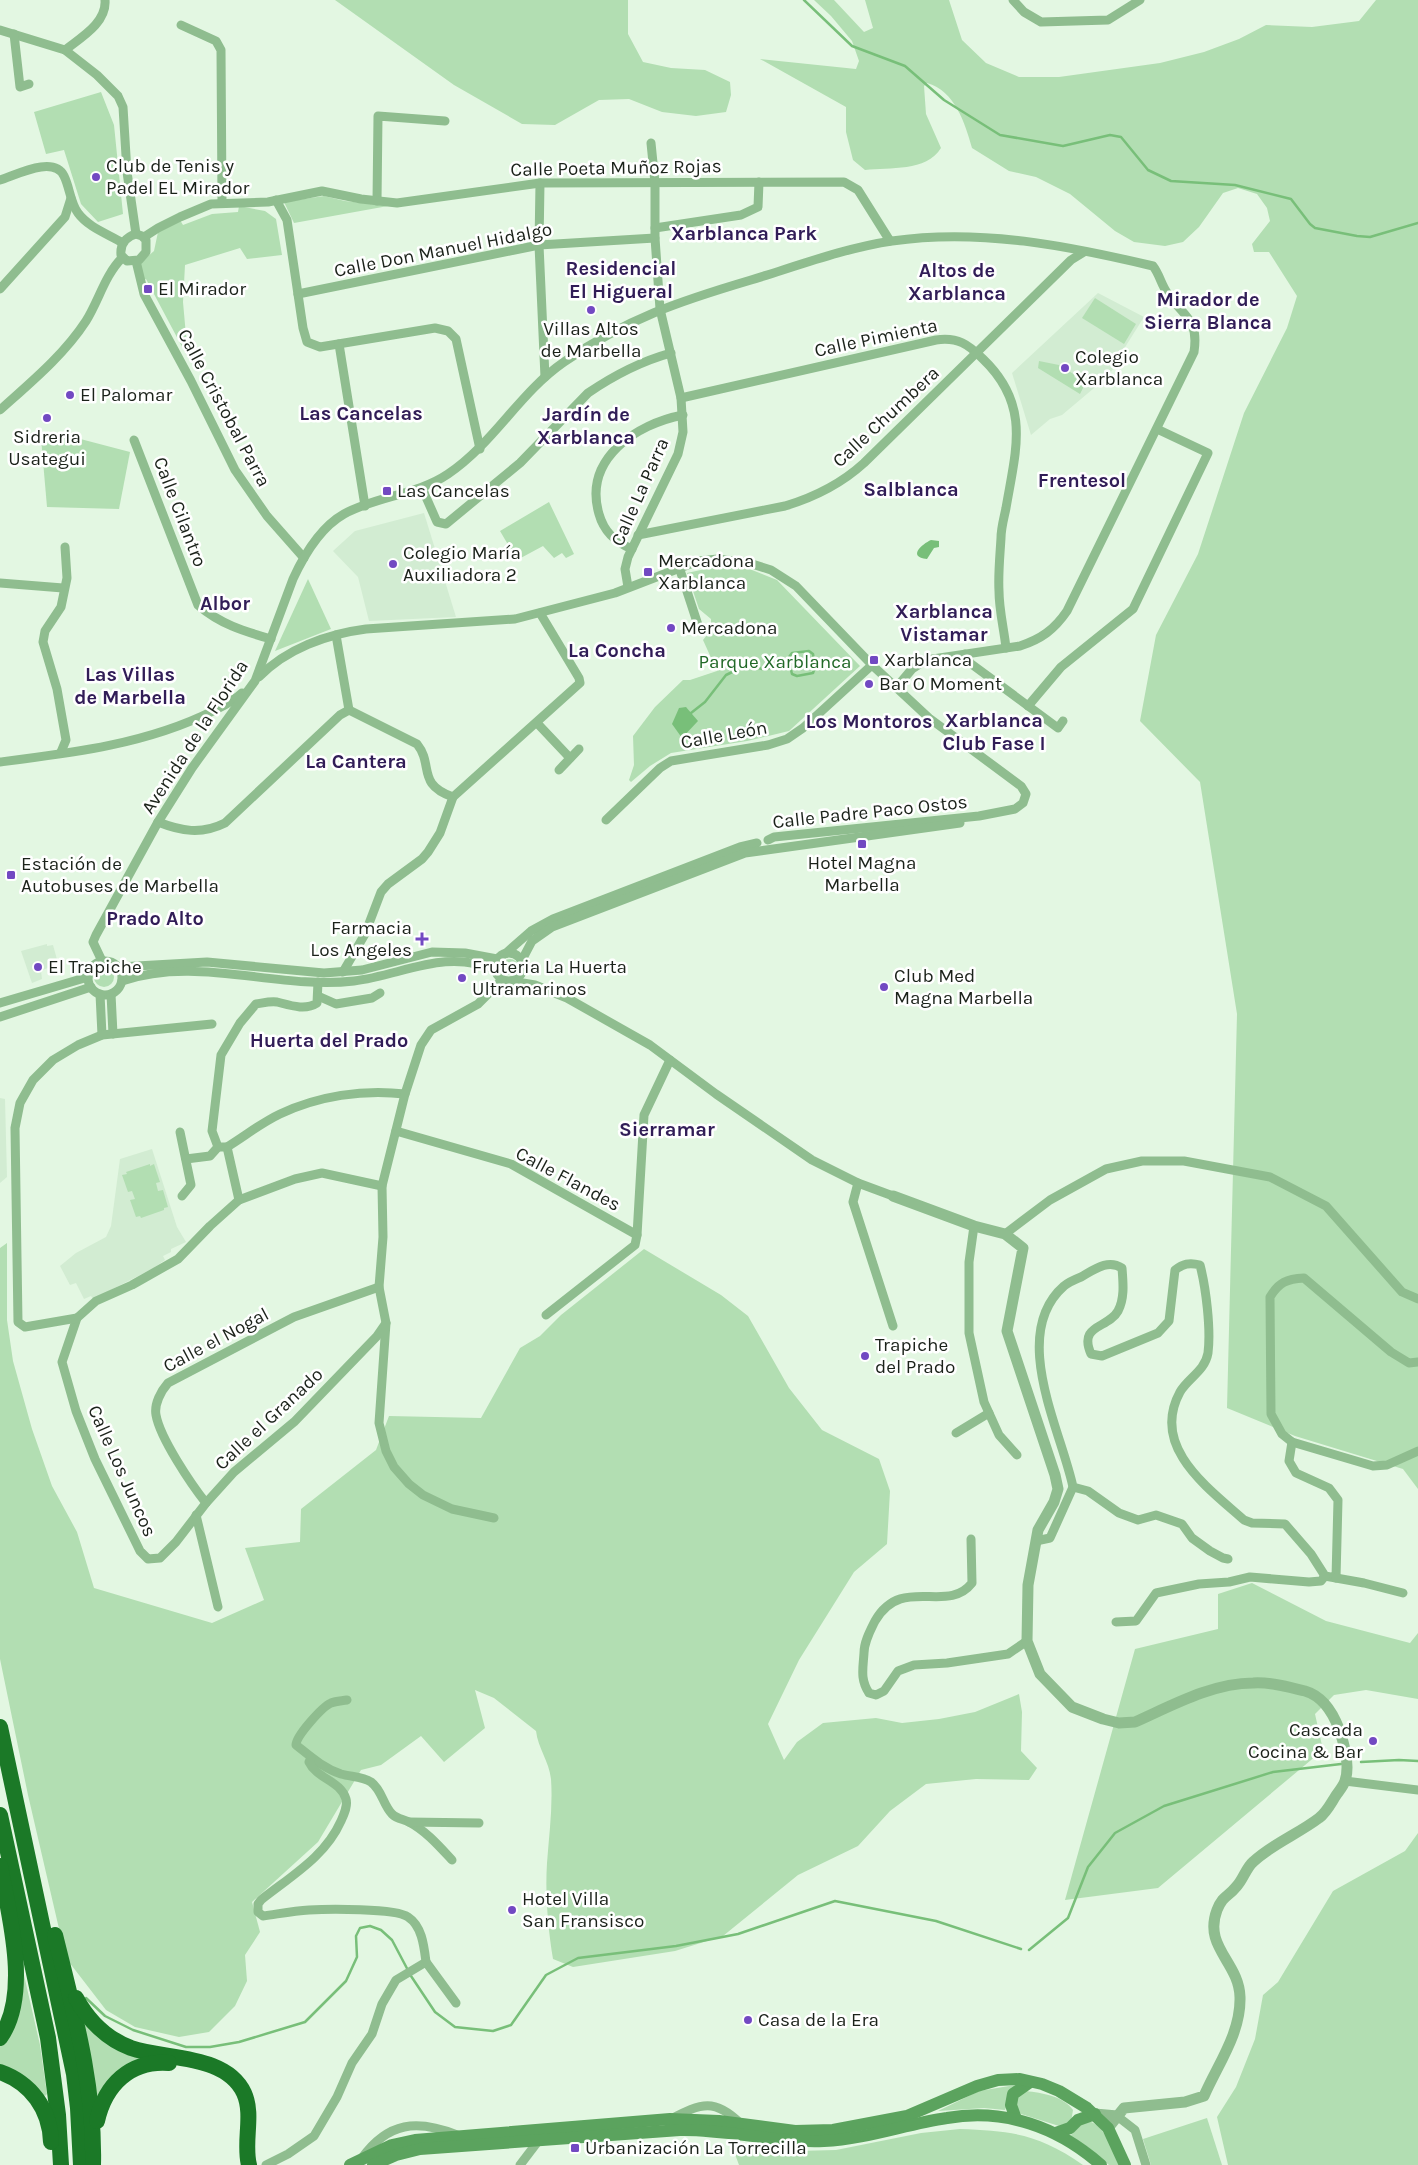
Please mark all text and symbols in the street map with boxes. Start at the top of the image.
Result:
place label: Club de Tenis y Padel EL Mirador [106,155,250,199]
street label: Calle Poeta Muñoz Rojas [510,155,722,181]
marker: Club de Tenis y Padel EL Mirador [90,171,102,183]
street label: Calle Don Manuel Hidalgo [332,218,554,282]
district label: Xarblanca Park [671,222,817,245]
district label: Residencial El Higueral [566,257,676,303]
district label: Altos de Xarblanca [908,259,1006,305]
place label: El Mirador [158,278,246,300]
marker: El Mirador [142,283,154,295]
district label: Mirador de Sierra Blanca [1144,288,1272,334]
marker: Villas Altos de Marbella [585,304,597,316]
street label: Calle Pimienta [812,314,940,362]
place label: Villas Altos de Marbella [540,318,642,362]
street label: Calle Cristobal Parra [173,325,275,491]
place label: Colegio Xarblanca [1075,346,1163,390]
street label: Calle Chumbera [828,362,944,472]
marker: Colegio Xarblanca [1059,362,1071,374]
place label: El Palomar [80,384,172,406]
marker: El Palomar [64,389,76,401]
district label: Las Cancelas [299,402,423,425]
district label: Jardín de Xarblanca [537,403,635,449]
marker: Sidreria Usategui [41,412,53,424]
place label: Sidreria Usategui [8,426,86,470]
street label: Calle La Parra [606,435,674,549]
street label: Calle Cilantro [149,454,211,570]
district label: Frentesol [1038,469,1126,492]
district label: Salblanca [863,478,959,501]
place label: Las Cancelas [397,480,510,502]
marker: Las Cancelas [381,485,393,497]
place label: Colegio María Auxiliadora 2 [403,542,521,586]
place label: Mercadona Xarblanca [658,550,755,594]
marker: Colegio María Auxiliadora 2 [387,558,399,570]
marker: Mercadona Xarblanca [642,566,654,578]
district label: Albor [200,592,250,615]
district label: Xarblanca Vistamar [895,600,993,646]
place label: Mercadona [681,617,778,639]
marker: Mercadona [665,622,677,634]
district label: La Concha [568,639,666,662]
place label: Xarblanca [884,649,972,671]
park label: Parque Xarblanca [698,651,852,673]
marker: Xarblanca [868,654,880,666]
street label: Avenida de la Florida [137,656,253,818]
district label: Las Villas de Marbella [74,663,186,709]
place label: Bar O Moment [879,673,1002,695]
marker: Bar O Moment [863,678,875,690]
district label: Xarblanca Club Fase I [942,709,1046,755]
district label: Los Montoros [805,710,933,733]
street label: Calle León [679,717,769,753]
district label: La Cantera [305,750,407,773]
street label: Calle Padre Paco Ostos [771,791,969,833]
marker: Hotel Magna Marbella [856,838,868,850]
place label: Hotel Magna Marbella [807,852,917,896]
place label: Estación de Autobuses de Marbella [21,853,219,897]
marker: Estación de Autobuses de Marbella [5,869,17,881]
district label: Prado Alto [106,907,204,930]
place label: Farmacia Los Angeles [310,917,412,961]
marker: Farmacia Los Angeles [416,933,428,945]
place label: El Trapiche [48,956,142,978]
place label: Fruteria La Huerta Ultramarinos [472,956,627,1000]
marker: El Trapiche [32,961,44,973]
place label: Club Med Magna Marbella [894,965,1033,1009]
marker: Fruteria La Huerta Ultramarinos [456,972,468,984]
marker: Club Med Magna Marbella [878,981,890,993]
district label: Huerta del Prado [250,1029,408,1052]
district label: Sierramar [619,1118,715,1141]
street label: Calle Flandes [512,1142,624,1216]
street label: Calle el Nogal [159,1303,273,1377]
place label: Trapiche del Prado [875,1334,955,1378]
marker: Trapiche del Prado [859,1350,871,1362]
street label: Calle el Granado [210,1363,328,1475]
street label: Calle Los Juncos [83,1402,161,1540]
place label: Cascada Cocina & Bar [1248,1719,1363,1763]
marker: Cascada Cocina & Bar [1367,1735,1379,1747]
place label: Hotel Villa San Fransisco [522,1888,645,1932]
marker: Hotel Villa San Fransisco [506,1904,518,1916]
place label: Casa de la Era [758,2009,879,2031]
marker: Casa de la Era [742,2014,754,2026]
place label: Urbanización La Torrecilla [585,2137,807,2159]
marker: Urbanización La Torrecilla [569,2142,581,2154]

